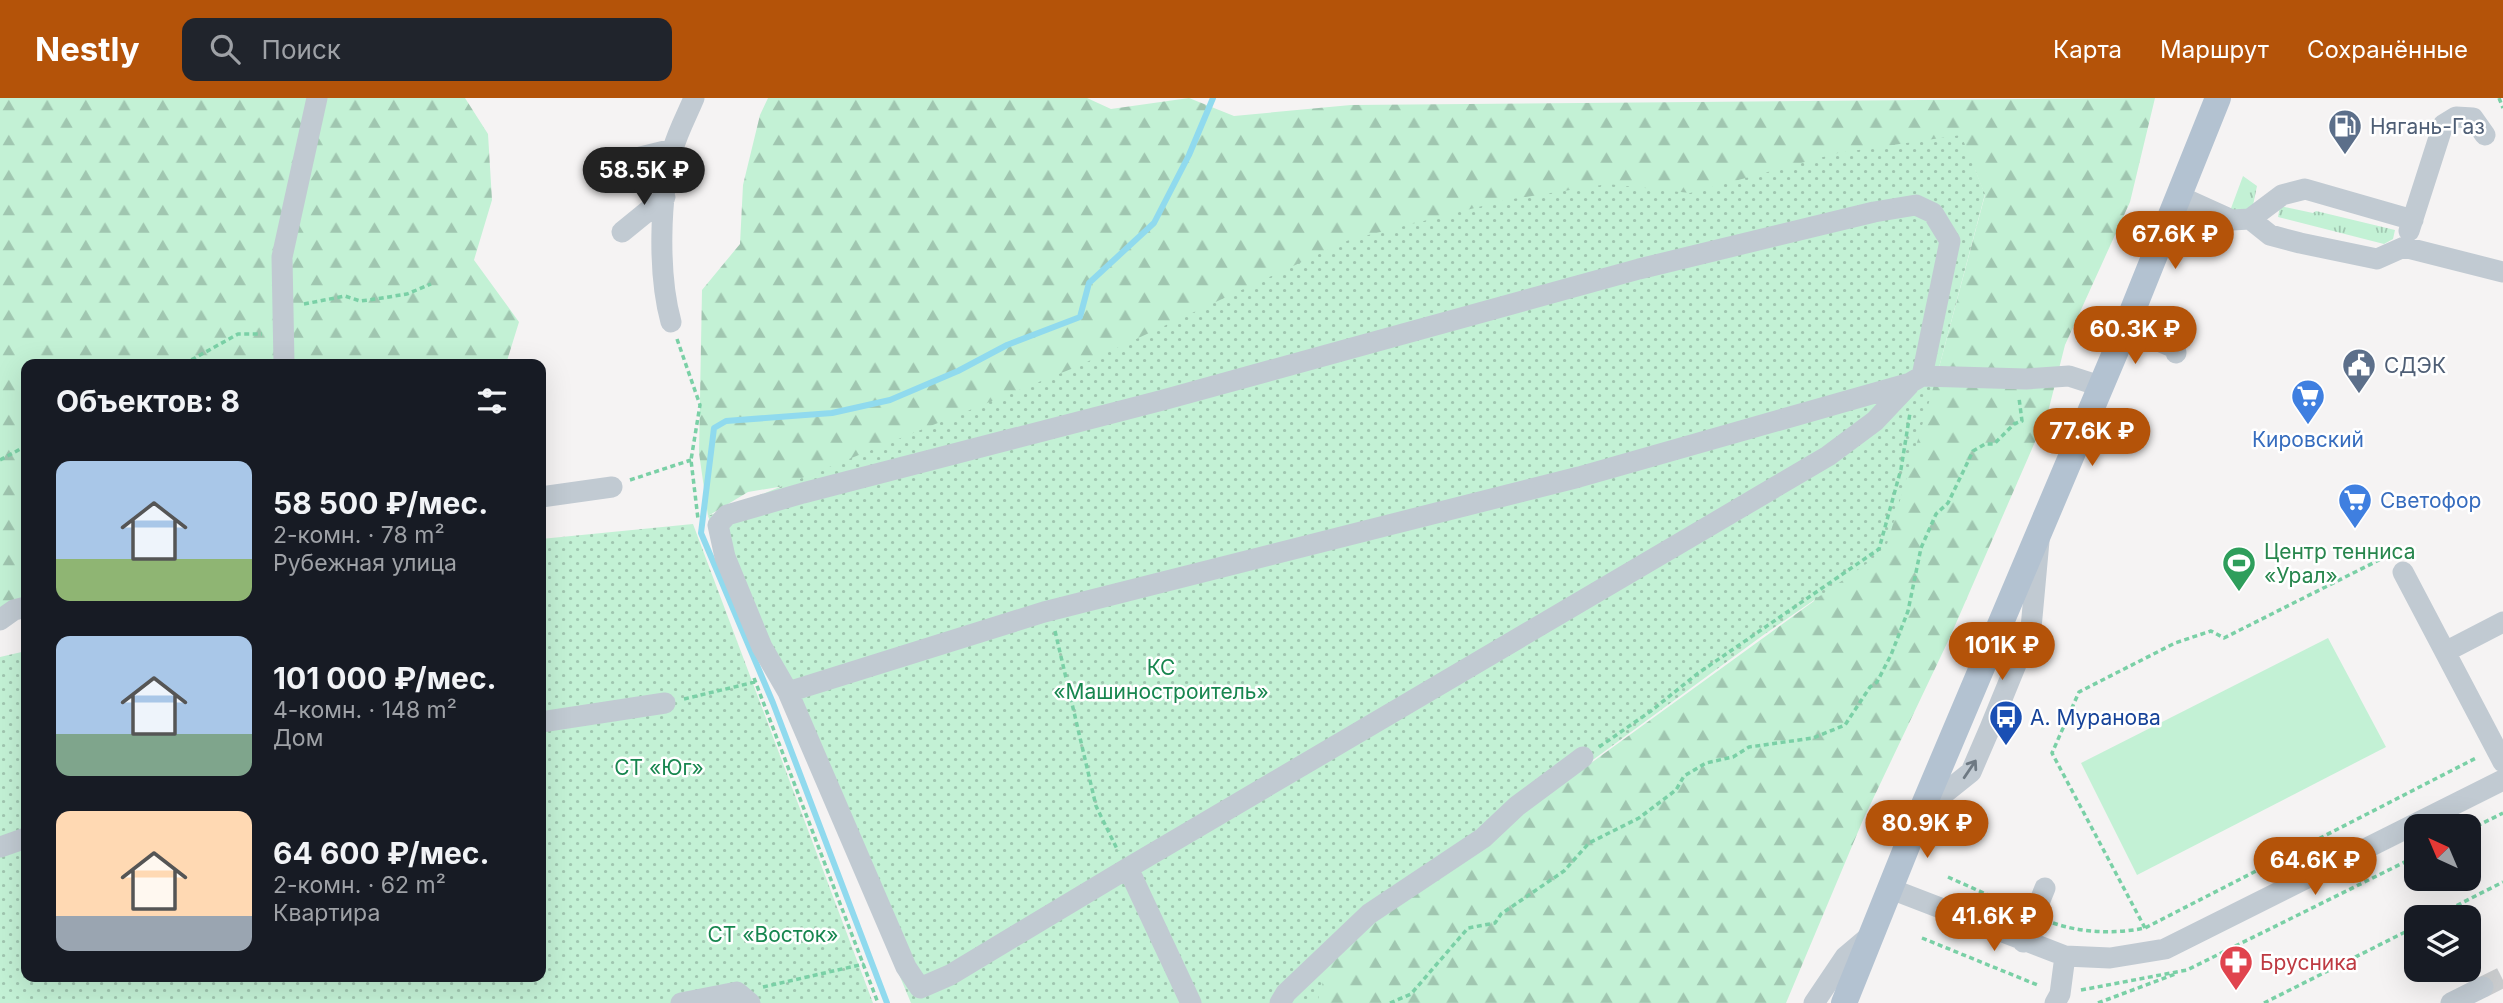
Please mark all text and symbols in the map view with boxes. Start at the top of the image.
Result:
search box [182,18,672,81]
text: Nestly [35,29,140,69]
icon: search [206,30,244,68]
text: Поиск [262,34,341,65]
text: Карта [2053,35,2122,64]
text: Маршрут [2160,35,2269,64]
text: Сохранённые [2307,35,2468,64]
fuel station icon: Нягань-Газ [2326,107,2364,156]
place label: Нягань-Газ [2370,114,2485,139]
pin: 58.5K ₽ [579,148,709,207]
text: 58.5K ₽ [599,156,689,184]
pin: 67.6K ₽ [2110,212,2240,271]
text: 67.6K ₽ [2132,220,2218,248]
pin: 60.3K ₽ [2070,306,2200,366]
text: 60.3K ₽ [2090,315,2180,343]
public building icon: СДЭК [2340,346,2378,395]
place label: СДЭК [2384,353,2446,378]
supermarket icon: Кировский [2289,377,2327,426]
icon: filters [473,382,511,420]
text: Объектов: 8 [56,383,240,419]
pin: 77.6K ₽ [2027,408,2157,468]
text: 77.6K ₽ [2049,417,2135,445]
place label: Кировский [2252,427,2364,452]
supermarket icon: Светофор [2336,481,2374,530]
text: 58 500 ₽/мес. [273,485,488,521]
place label: Светофор [2380,488,2481,513]
icon: home [112,489,196,573]
text: 2-комн. · 78 m² [273,521,445,549]
place label: Центр тенниса «Урал» [2264,539,2416,588]
sports icon: Центр тенниса «Урал» [2220,544,2258,593]
text: Рубежная улица [273,549,457,577]
pin: 101K ₽ [1945,622,2059,682]
text: 101K ₽ [1965,631,2039,659]
park label: КС «Машиностроитель» [1053,655,1269,704]
text: 101 000 ₽/мес. [273,660,497,696]
icon: home [112,664,196,748]
text: 4-комн. · 148 m² [273,696,457,724]
bus stop icon: А. Муранова [1987,698,2025,747]
place label: А. Муранова [2030,705,2161,730]
text: Дом [273,724,323,752]
park label: СТ «Юг» [614,755,704,780]
one-way arrow [1962,759,1977,778]
pin: 80.9K ₽ [1862,800,1992,860]
text: 80.9K ₽ [1881,809,1973,837]
north arrow [2404,814,2482,891]
map controls [2404,814,2481,982]
text: 64 600 ₽/мес. [273,835,490,871]
pin: 64.6K ₽ [2250,838,2380,897]
icon: home [112,839,196,923]
text: 64.6K ₽ [2270,846,2360,874]
text: 2-комн. · 62 m² [273,871,446,899]
pin: 41.6K ₽ [1929,894,2059,953]
text: Квартира [273,899,380,927]
text: 41.6K ₽ [1951,902,2037,930]
button: layers [2404,905,2481,982]
park label: СТ «Восток» [707,922,839,947]
pharmacy icon: Брусника [2217,943,2255,992]
place label: Брусника [2260,950,2357,975]

